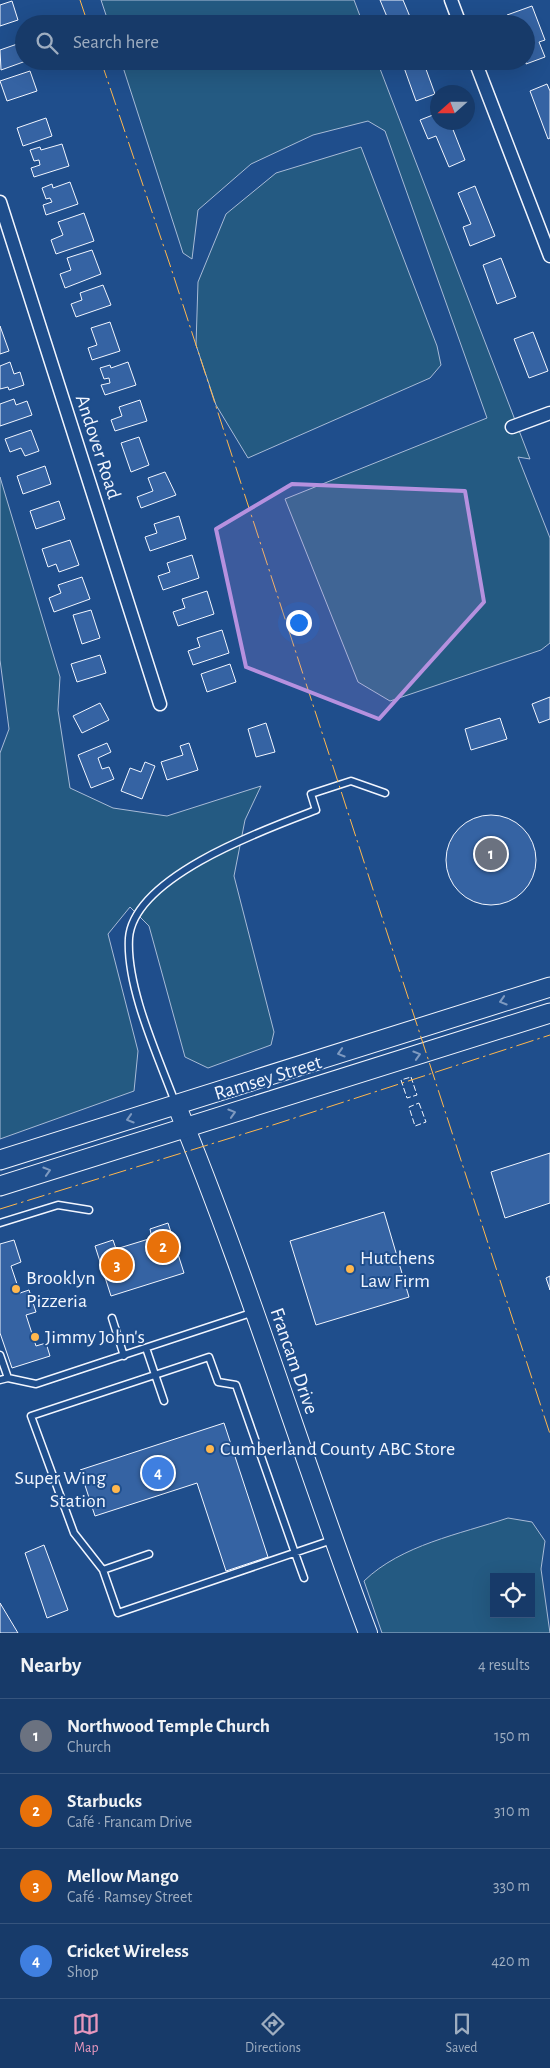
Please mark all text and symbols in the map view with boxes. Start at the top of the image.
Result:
search box [15,15,535,70]
icon: search [33,29,61,57]
text: Search here [73,33,159,52]
north arrow [430,85,475,130]
street label: Andover Road [72,392,124,502]
your location [286,610,312,636]
pin: 1 [475,835,507,873]
one-way arrow [500,996,508,1006]
one-way arrow [337,1047,346,1057]
one-way arrow [412,1050,420,1060]
street label: Ramsey Street [212,1052,325,1104]
one-way arrow [227,1108,236,1118]
one-way arrow [126,1113,134,1123]
one-way arrow [42,1167,50,1177]
pin: 2 [147,1228,179,1266]
pin: 3 [101,1246,133,1284]
place label: Hutchens Law Firm [360,1248,435,1291]
marker: Hutchens Law Firm [344,1263,356,1275]
place label: Brooklyn Pizzeria [26,1268,96,1311]
marker: Brooklyn Pizzeria [10,1283,22,1295]
street label: Francam Drive [266,1305,322,1417]
place label: Jimmy John's [45,1327,145,1347]
marker: Jimmy John's [29,1331,41,1343]
place label: Cumberland County ABC Store [220,1439,455,1459]
marker: Cumberland County ABC Store [204,1443,216,1455]
pin: 4 [142,1454,174,1492]
place label: Super Wing Station [14,1468,106,1511]
marker: Super Wing Station [110,1483,122,1495]
map controls [490,1573,535,1618]
button: locate [490,1573,535,1618]
text: Nearby [20,1655,81,1676]
text: 4 results [478,1657,530,1673]
text: Northwood Temple Church [67,1717,270,1736]
text: 1 [33,1728,39,1744]
text: 150 m [494,1728,530,1744]
text: Church [67,1739,111,1755]
text: Starbucks [67,1792,142,1811]
text: 2 [32,1803,40,1819]
text: 310 m [494,1803,530,1819]
text: Café · Francam Drive [67,1814,192,1830]
text: Mellow Mango [67,1867,179,1886]
text: 3 [33,1878,39,1894]
text: 330 m [493,1878,530,1894]
text: Café · Ramsey Street [67,1889,192,1905]
text: Cricket Wireless [67,1942,189,1961]
text: 4 [32,1953,40,1969]
text: 420 m [491,1953,530,1969]
text: Shop [67,1964,99,1980]
tab: Map [72,2010,100,2057]
tab: Directions [245,2010,301,2057]
tab: Saved [446,2010,478,2057]

